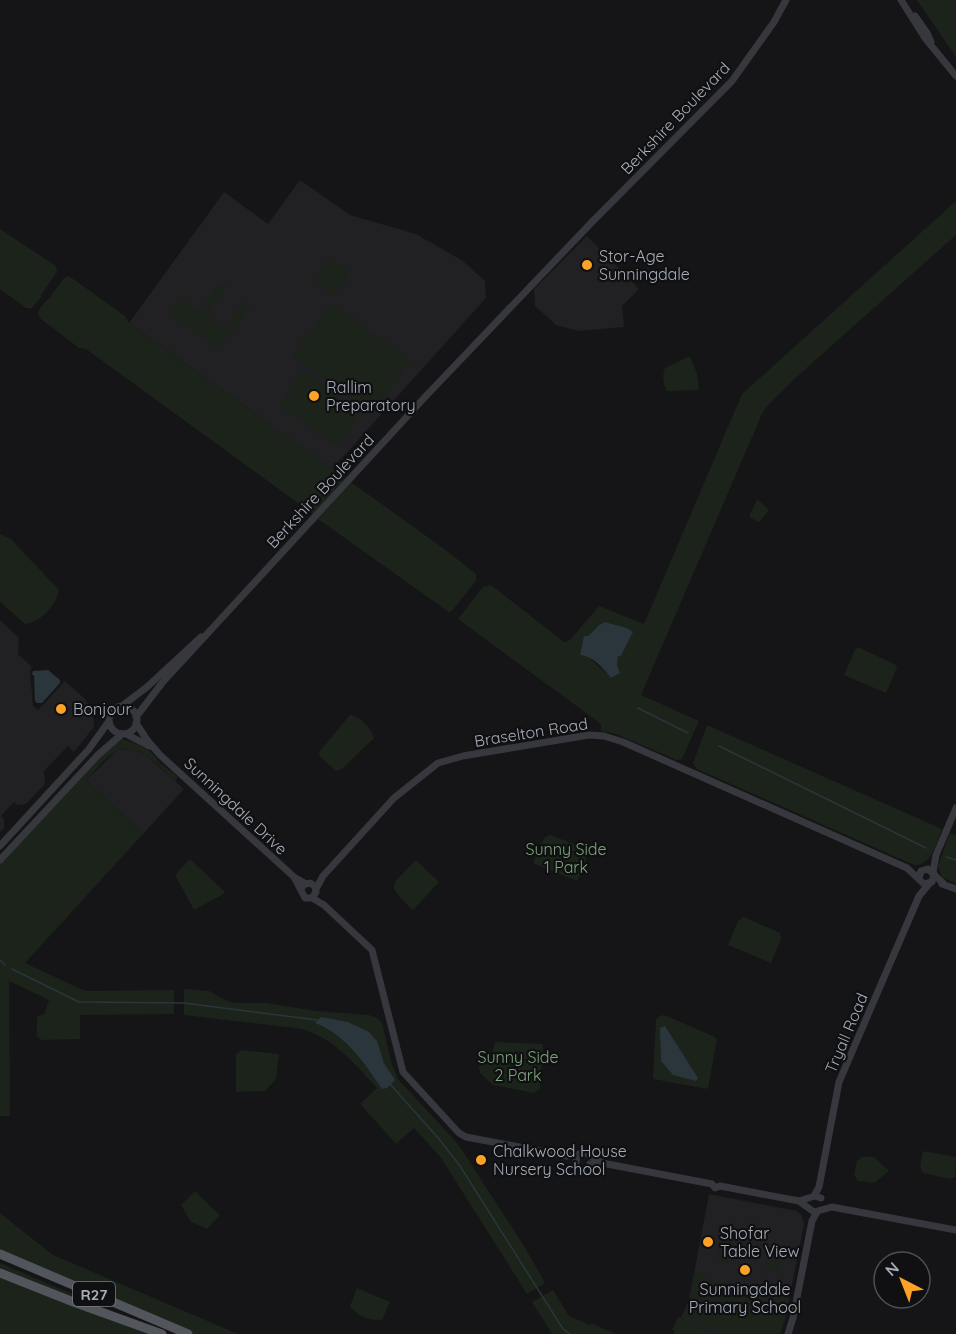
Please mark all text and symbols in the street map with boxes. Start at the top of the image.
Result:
street label: Berkshire Boulevard [616,58,734,178]
place label: Stor-Age Sunningdale [599,246,690,284]
marker: Stor-Age Sunningdale [580,258,594,272]
place label: Rallim Preparatory [326,377,416,415]
marker: Rallim Preparatory [307,389,321,403]
street label: Berkshire Boulevard [262,430,378,552]
place label: Bonjour [73,699,132,719]
marker: Bonjour [54,702,68,716]
street label: Braselton Road [473,713,589,751]
street label: Sunningdale Drive [180,753,292,859]
park label: Sunny Side 1 Park [525,839,607,877]
street label: Tryall Road [820,990,872,1076]
park label: Sunny Side 2 Park [477,1047,559,1085]
place label: Chalkwood House Nursery School [493,1141,627,1179]
marker: Chalkwood House Nursery School [474,1153,488,1167]
place label: Shofar Table View [720,1223,800,1261]
marker: Shofar Table View [701,1235,715,1249]
north arrow [872,1250,932,1310]
text: N [881,1257,903,1280]
marker: Sunningdale Primary School [738,1263,752,1277]
place label: Sunningdale Primary School [689,1279,801,1317]
road number: R27 [73,1282,115,1306]

